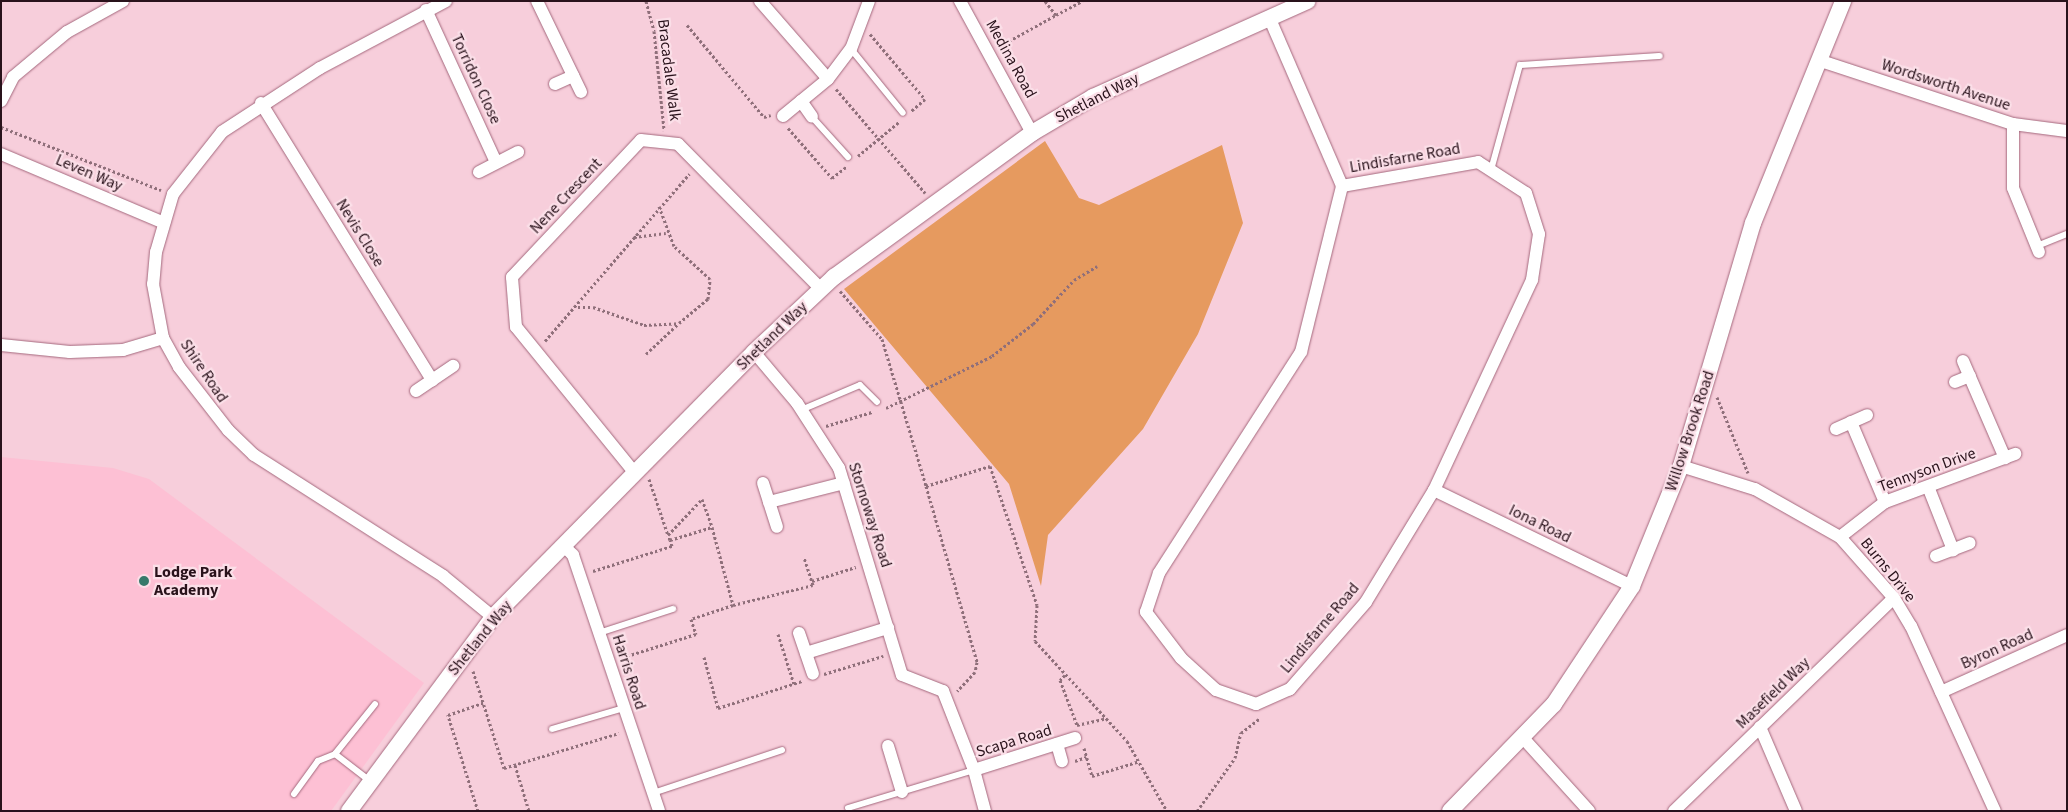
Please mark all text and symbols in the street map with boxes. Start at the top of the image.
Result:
street label: Medina Road [982,16,1040,102]
street label: Bracadale Walk [653,18,685,122]
street label: Torridon Close [447,31,505,127]
street label: Wordsworth Avenue [1879,55,2013,115]
street label: Shetland Way [1052,69,1142,127]
street label: Lindisfarne Road [1348,139,1462,177]
street label: Leven Way [53,150,125,196]
street label: Nene Crescent [526,154,606,238]
street label: Nevis Close [332,196,388,270]
street label: Shetland Way [733,297,811,375]
street label: Shire Road [176,336,232,406]
street label: Willow Brook Road [1661,368,1719,494]
street label: Tennyson Drive [1876,443,1978,497]
street label: Stornoway Road [844,460,896,570]
street label: Iona Road [1506,501,1574,547]
street label: Burns Drive [1856,534,1920,606]
place label: Lodge Park Academy [154,562,232,600]
marker: Lodge Park Academy [138,575,150,587]
street label: Lindisfarne Road [1277,579,1363,677]
street label: Shetland Way [444,596,516,680]
street label: Byron Road [1958,625,2036,673]
street label: Harris Road [608,632,650,712]
street label: Masefield Way [1732,653,1814,733]
street label: Scapa Road [974,720,1054,762]

